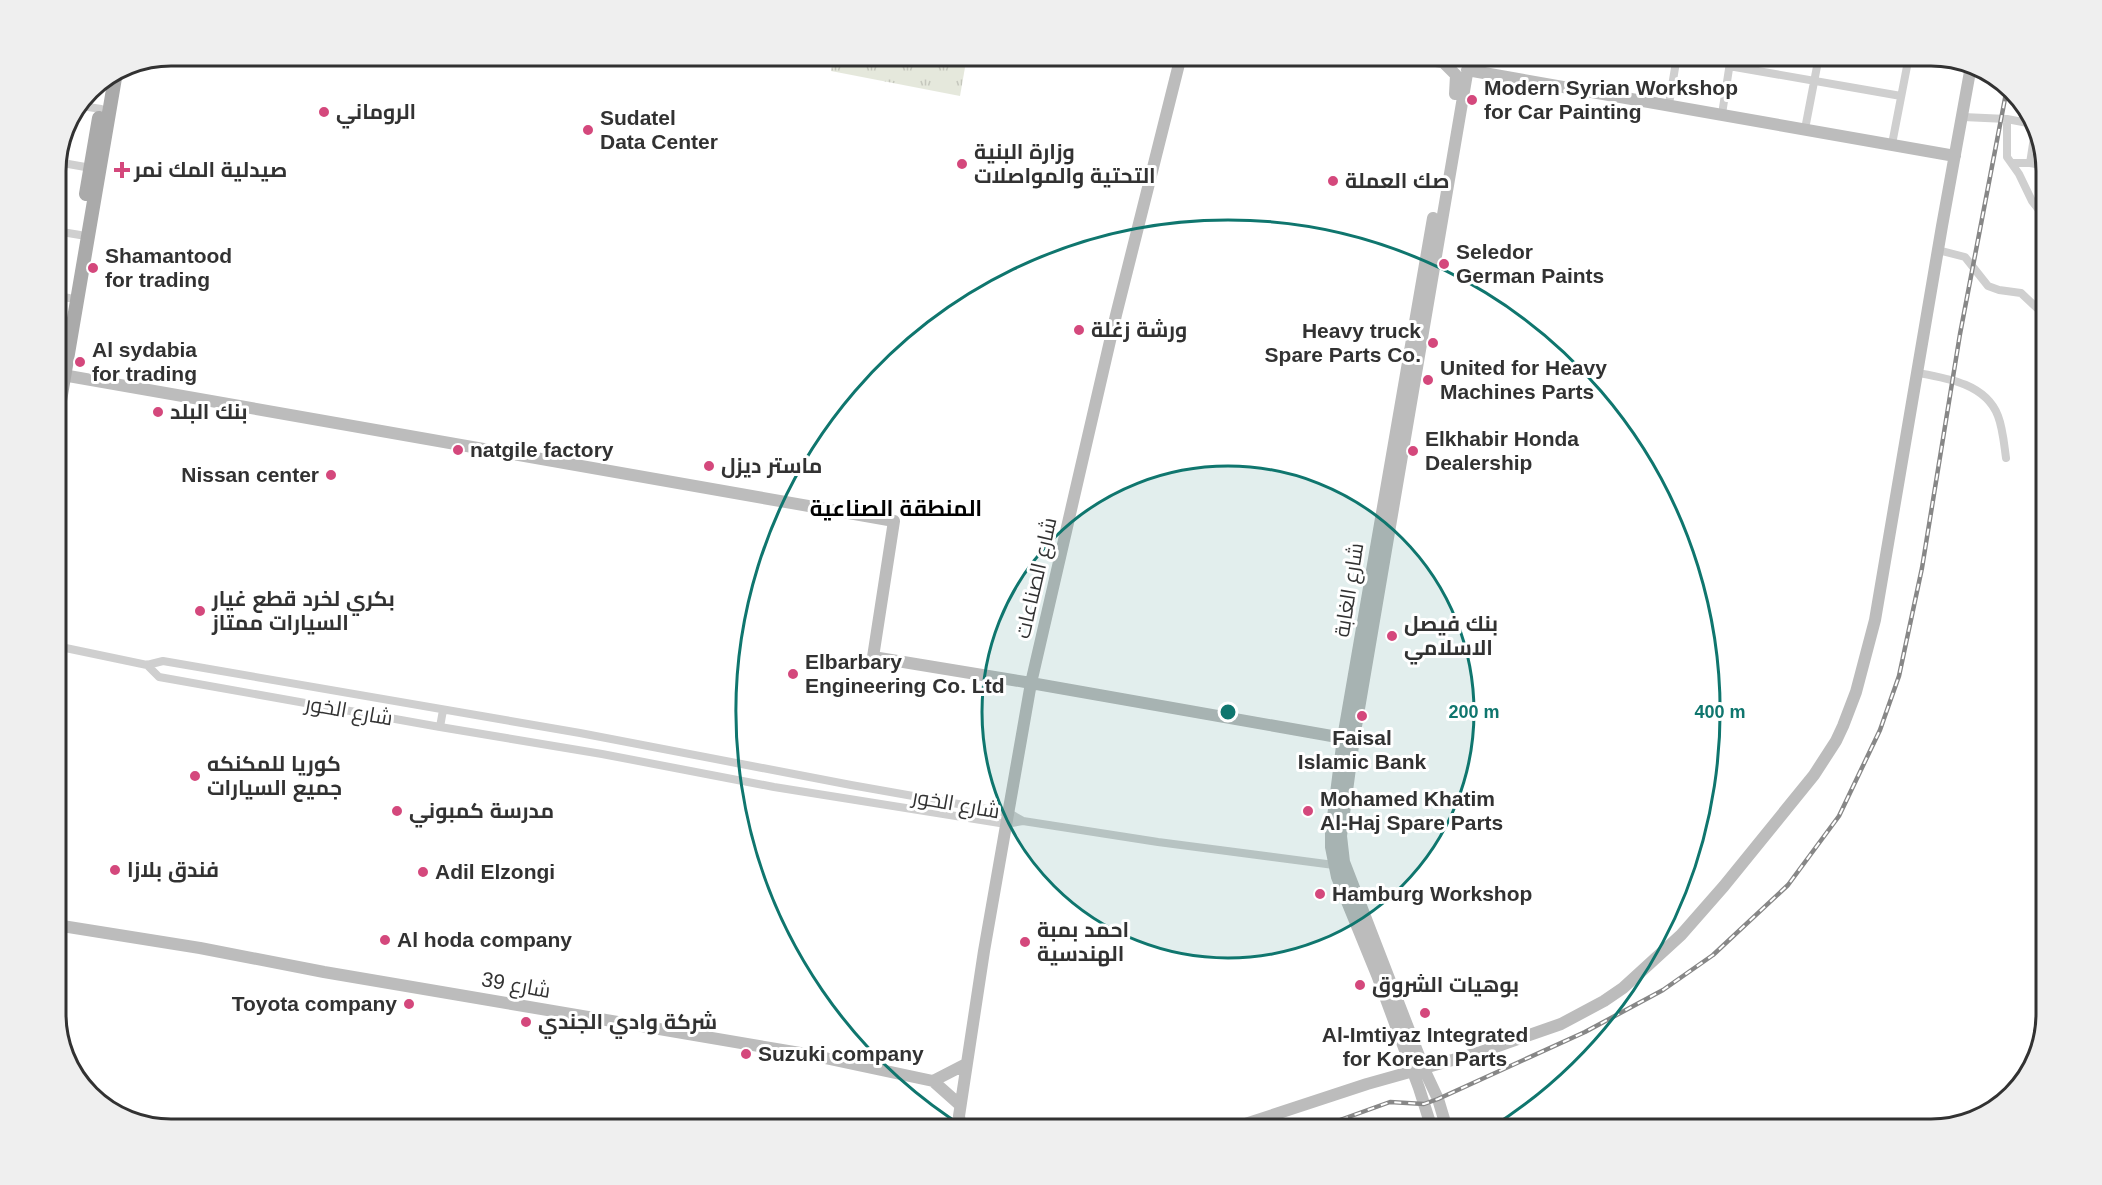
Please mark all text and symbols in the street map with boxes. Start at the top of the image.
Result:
place label: Modern Syrian Workshop for Car Painting [1484,76,1738,123]
marker: Modern Syrian Workshop for Car Painting [1465,93,1479,107]
place label: الروماني [336,100,416,129]
marker: الروماني [317,105,331,119]
place label: Sudatel Data Center [600,106,718,153]
marker: Sudatel Data Center [581,123,595,137]
place label: وزارة البنية التحتية والمواصلات [974,140,1156,189]
marker: وزارة البنية التحتية والمواصلات [955,157,969,171]
place label: صيدلية المك نمر [133,158,287,182]
marker: صيدلية المك نمر [115,163,129,177]
place label: صك العملة [1345,169,1449,192]
marker: صك العملة [1326,174,1340,188]
place label: Seledor German Paints [1456,240,1604,287]
place label: Shamantood for trading [105,244,232,291]
marker: Seledor German Paints [1437,257,1451,271]
marker: Shamantood for trading [86,261,100,275]
place label: ورشة زغلة [1091,318,1187,343]
place label: Heavy truck Spare Parts Co. [1265,319,1421,366]
marker: ورشة زغلة [1072,323,1086,337]
marker: Heavy truck Spare Parts Co. [1426,336,1440,350]
place label: Al sydabia for trading [92,338,197,385]
marker: Al sydabia for trading [73,355,87,369]
place label: United for Heavy Machines Parts [1440,356,1607,403]
marker: United for Heavy Machines Parts [1421,373,1435,387]
place label: بنك البلد [170,400,248,424]
marker: بنك البلد [151,405,165,419]
place label: Elkhabir Honda Dealership [1425,427,1579,474]
place label: natgile factory [470,438,614,461]
marker: natgile factory [451,443,465,457]
marker: Elkhabir Honda Dealership [1406,444,1420,458]
place label: ماستر ديزل [721,454,822,478]
marker: ماستر ديزل [702,459,716,473]
place label: Nissan center [181,463,319,486]
marker: Nissan center [324,468,338,482]
district label: المنطقة الصناعية [810,496,982,521]
street label: شارع الصناعات [1010,515,1064,641]
street label: شارع الغابة [1330,541,1370,639]
place label: بكري لخرد قطع غيار السيارات ممتاز [211,587,395,635]
marker: بكري لخرد قطع غيار السيارات ممتاز [193,604,207,618]
place label: بنك فيصل الاسلامي [1404,612,1498,665]
marker: بنك فيصل الاسلامي [1385,629,1399,643]
place label: Elbarbary Engineering Co. Ltd [805,650,1005,697]
marker: Elbarbary Engineering Co. Ltd [786,667,800,681]
street label: شارع الخور [302,691,395,732]
centre of rings [1218,702,1238,722]
text: 200 m [1448,702,1500,722]
text: 400 m [1694,702,1746,722]
marker: Faisal Islamic Bank [1355,709,1369,723]
place label: Faisal Islamic Bank [1298,726,1427,773]
place label: كوريا للمكنكه جميع السيارات [207,752,342,802]
marker: كوريا للمكنكه جميع السيارات [188,769,202,783]
street label: شارع الخور [909,784,1002,825]
place label: Mohamed Khatim Al-Haj Spare Parts [1320,787,1503,834]
place label: مدرسة كمبوني [409,799,554,828]
marker: مدرسة كمبوني [390,804,404,818]
marker: Mohamed Khatim Al-Haj Spare Parts [1301,804,1315,818]
place label: فندق بلازا [127,858,219,883]
place label: Adil Elzongi [435,860,555,883]
marker: فندق بلازا [108,863,122,877]
marker: Adil Elzongi [416,865,430,879]
place label: Hamburg Workshop [1332,882,1532,905]
marker: Hamburg Workshop [1313,887,1327,901]
place label: احمد بمبة الهندسية [1037,918,1129,967]
place label: Al hoda company [397,928,572,951]
marker: Al hoda company [378,933,392,947]
marker: احمد بمبة الهندسية [1018,935,1032,949]
street label: شارع 39 [479,967,552,1005]
place label: بوهيات الشروق [1372,973,1519,998]
marker: بوهيات الشروق [1353,978,1367,992]
place label: Toyota company [232,992,397,1015]
marker: Toyota company [402,997,416,1011]
marker: Al-Imtiyaz Integrated for Korean Parts [1418,1006,1432,1020]
place label: شركة وادي الجندي [538,1010,717,1039]
marker: شركة وادي الجندي [519,1015,533,1029]
place label: Al-Imtiyaz Integrated for Korean Parts [1322,1023,1528,1070]
place label: Suzuki company [758,1042,924,1065]
marker: Suzuki company [739,1047,753,1061]

